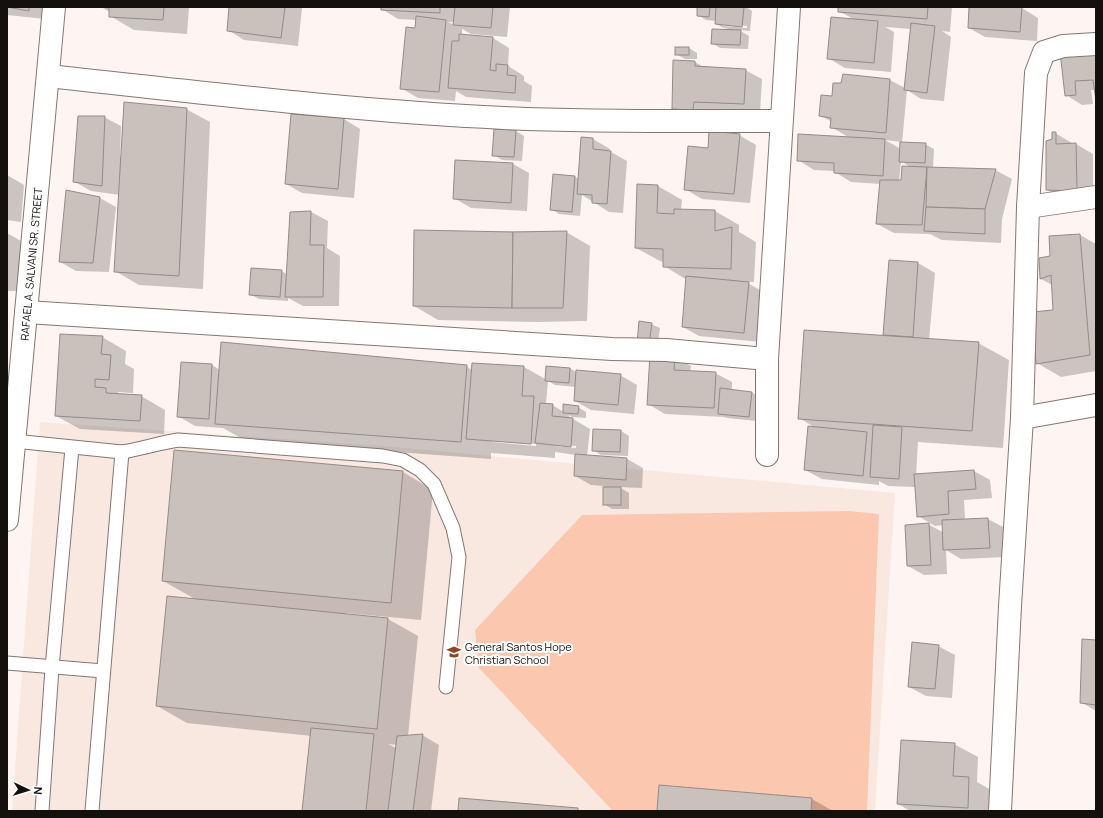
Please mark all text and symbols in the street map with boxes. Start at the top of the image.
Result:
street label: RAFAEL A. SALVANI SR. STREET [16,186,45,341]
place label: General Santos Hope Christian School [465,639,572,667]
school or university icon: General Santos Hope Christian School [446,644,462,660]
north arrow [8,770,48,810]
text: N [31,786,46,795]

